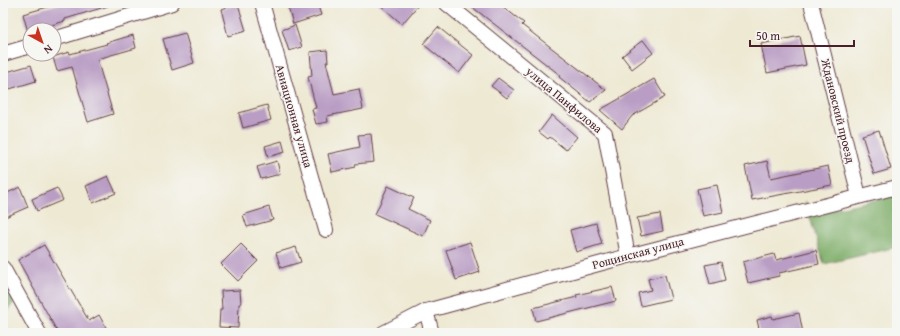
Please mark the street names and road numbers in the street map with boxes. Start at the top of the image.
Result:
street label: Ждановский проезд [817,56,860,165]
street label: Авиационная улица [272,62,317,170]
street label: улица Панфилова [522,62,606,137]
street label: Рощинская улица [590,232,686,273]

